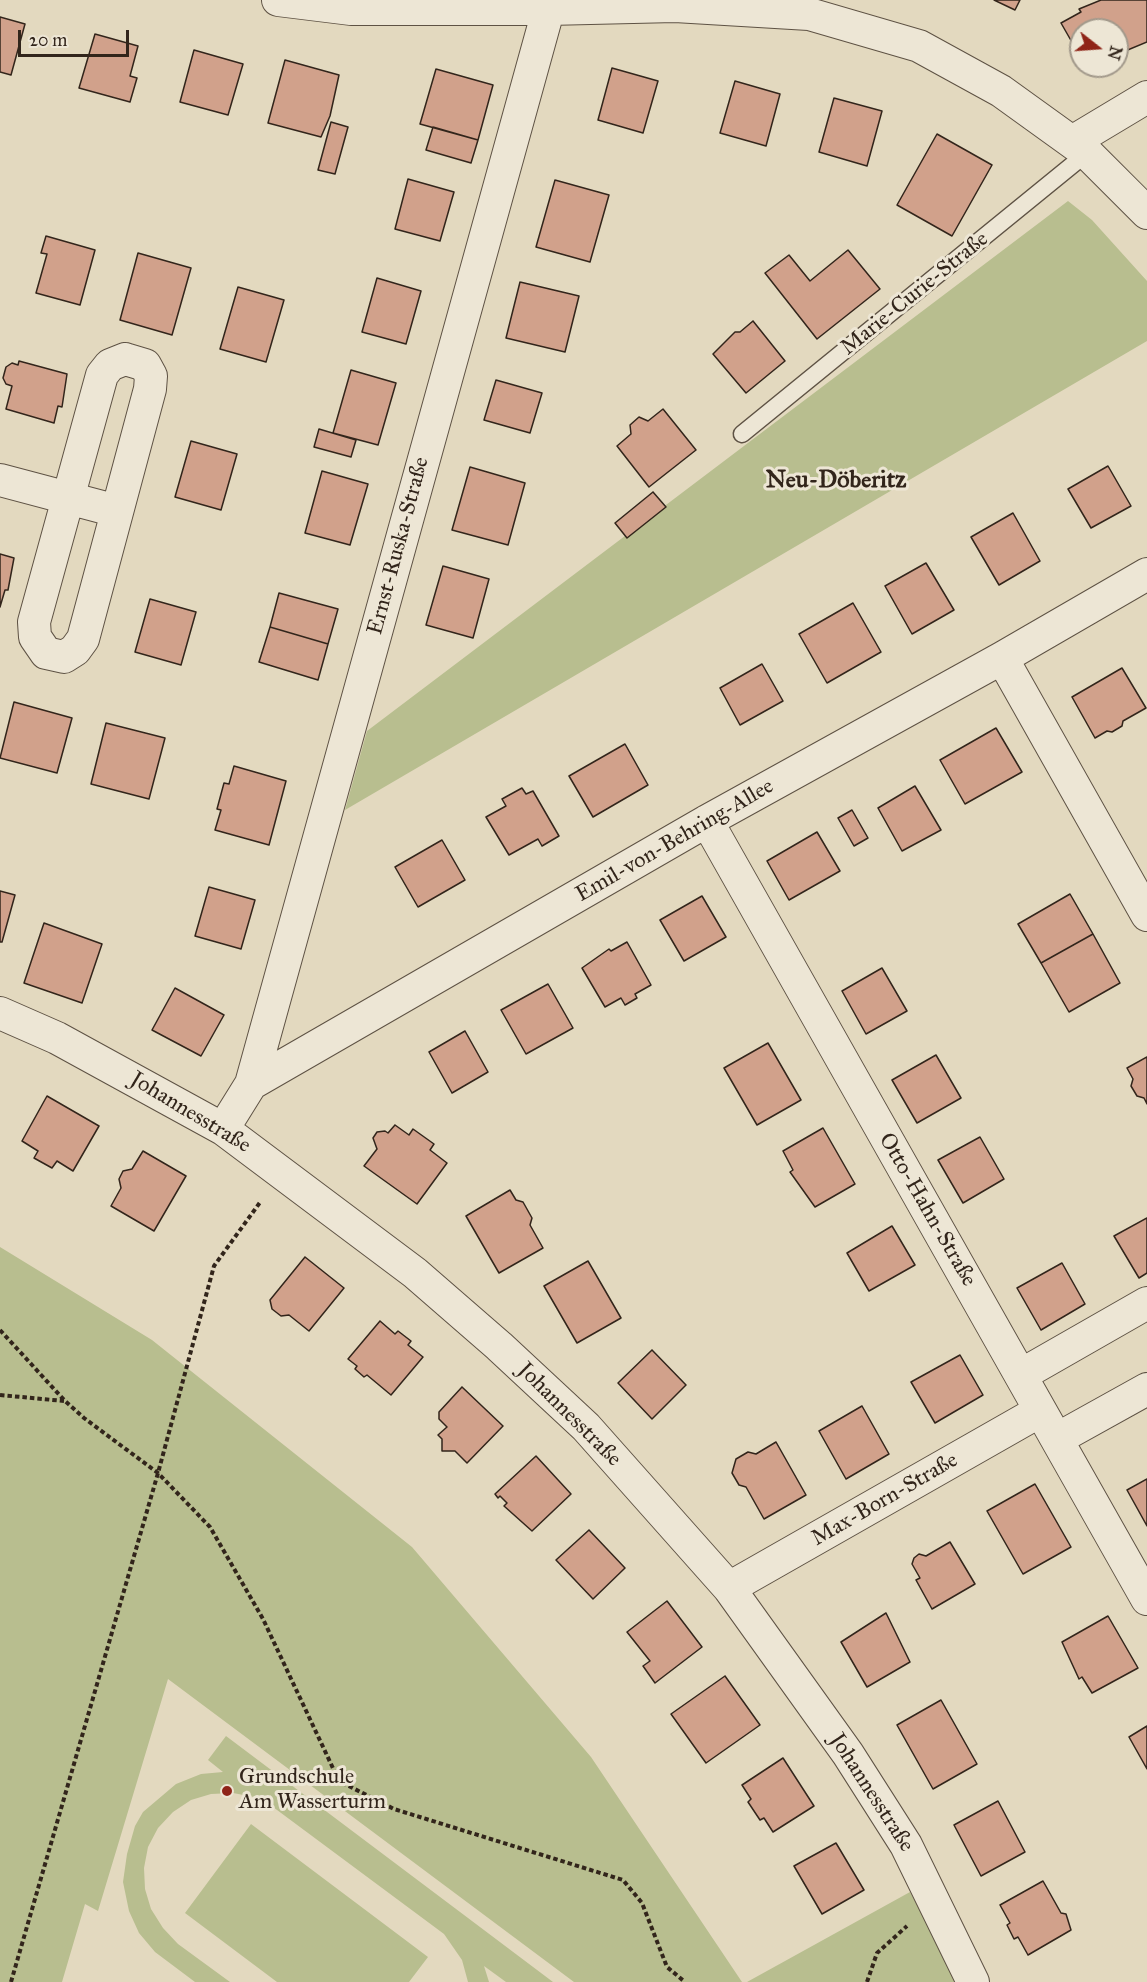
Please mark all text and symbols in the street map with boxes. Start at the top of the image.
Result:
scale bar [21,18,132,56]
north arrow [1069,18,1129,78]
text: 20 m [29,29,67,51]
text: N [1104,44,1126,62]
street label: Marie-Curie-Straße [836,226,994,362]
street label: Ernst-Ruska-Straße [363,454,435,638]
district label: Neu-Döberitz [766,467,906,495]
street label: Emil-von-Behring-Allee [571,774,779,908]
street label: Johannesstraße [125,1067,255,1159]
street label: Otto-Hahn-Straße [872,1129,982,1291]
street label: Johannesstraße [512,1358,626,1472]
street label: Max-Born-Straße [807,1448,963,1552]
street label: Johannesstraße [823,1729,919,1857]
place label: Grundschule Am Wasserturm [239,1765,386,1816]
marker: Grundschule Am Wasserturm [220,1784,234,1798]

